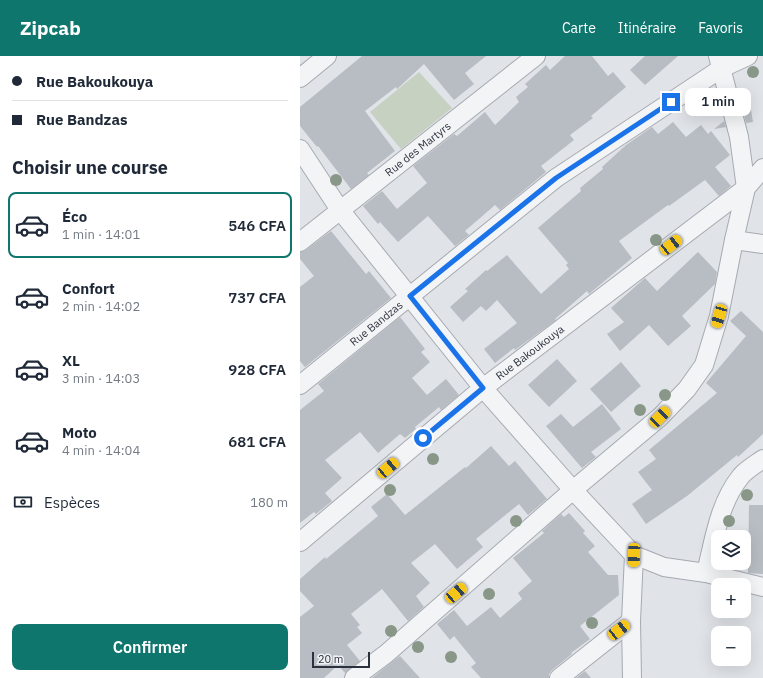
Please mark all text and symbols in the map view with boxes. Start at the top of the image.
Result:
text: Zipcab [20,16,81,40]
text: Carte [562,19,596,37]
text: Itinéraire [618,19,676,37]
text: Favoris [698,19,743,37]
text: Rue Bakoukouya [36,72,153,91]
callout: 1 min [685,88,751,116]
route end [662,93,680,111]
text: 1 min [701,93,735,110]
text: Rue Bandzas [36,110,128,129]
street label: Rue des Martyrs [382,119,454,179]
text: Choisir une course [12,156,168,179]
icon: car [14,207,50,243]
text: Éco [62,207,87,226]
text: 546 CFA [228,216,286,235]
text: 1 min · 14:01 [62,226,140,243]
car [658,233,684,257]
icon: car [14,279,50,315]
text: Confort [62,279,115,298]
text: 737 CFA [228,288,286,307]
text: 2 min · 14:02 [62,298,140,315]
street label: Rue Bandzas [347,298,405,349]
car [710,303,728,329]
street label: Rue Bakoukouya [493,322,567,383]
icon: car [14,351,50,387]
text: XL [62,351,80,370]
text: 928 CFA [228,360,286,379]
text: 3 min · 14:03 [62,370,140,387]
car [647,404,673,430]
icon: car [14,423,50,459]
text: Moto [62,423,97,442]
route start [414,429,432,447]
text: 681 CFA [228,432,286,451]
text: 4 min · 14:04 [62,442,140,459]
car [375,456,401,480]
icon: cash [12,491,34,513]
text: Espèces [44,493,100,512]
text: 180 m [250,494,288,511]
map controls [711,530,751,666]
button: layers [711,530,751,570]
car [628,543,640,567]
button: + [711,578,751,618]
car [443,581,469,605]
car [606,618,632,642]
button: Confirmer [12,624,288,670]
button: − [711,626,751,666]
scale bar [312,650,370,669]
text: 20 m [318,652,343,666]

